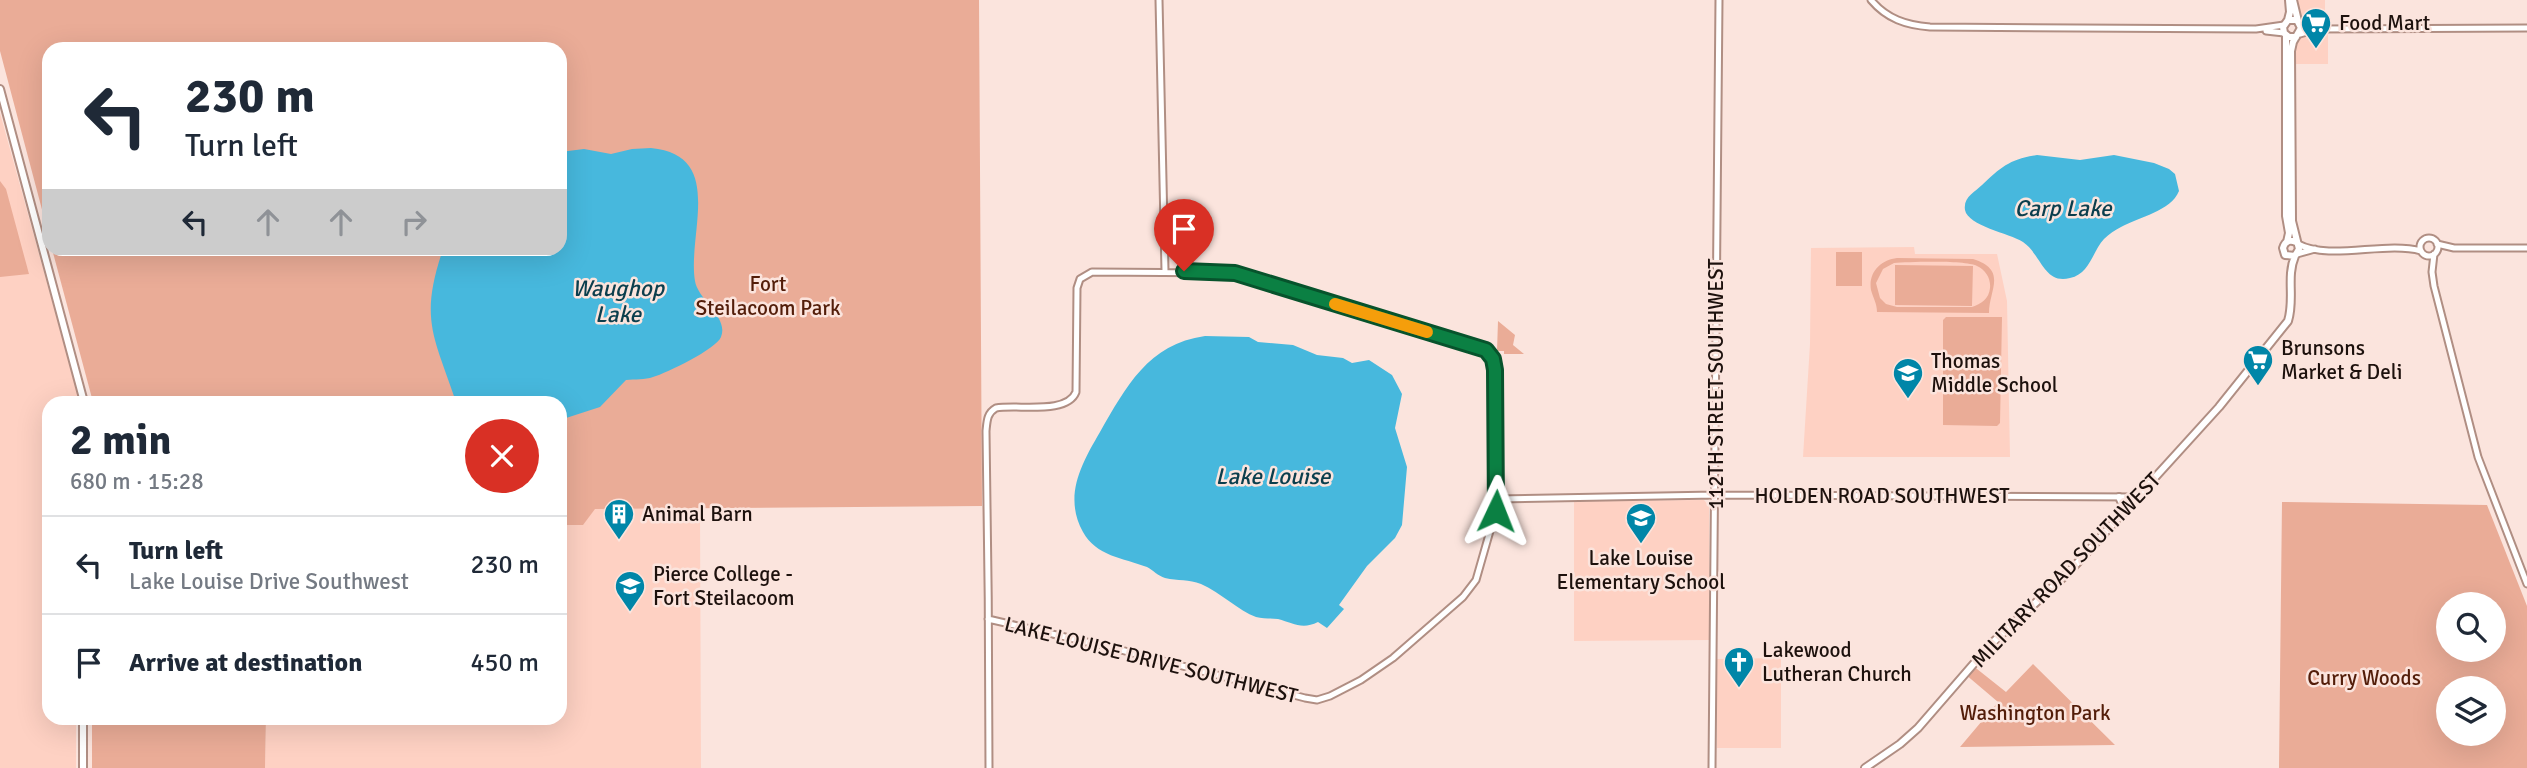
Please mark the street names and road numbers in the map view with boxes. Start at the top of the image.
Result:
street label: 112TH STREET SOUTHWEST [1703,258,1729,510]
street label: MILITARY ROAD SOUTHWEST [1966,467,2167,673]
street label: HOLDEN ROAD SOUTHWEST [1754,483,2010,509]
street label: LAKE LOUISE DRIVE SOUTHWEST [1002,611,1301,709]

